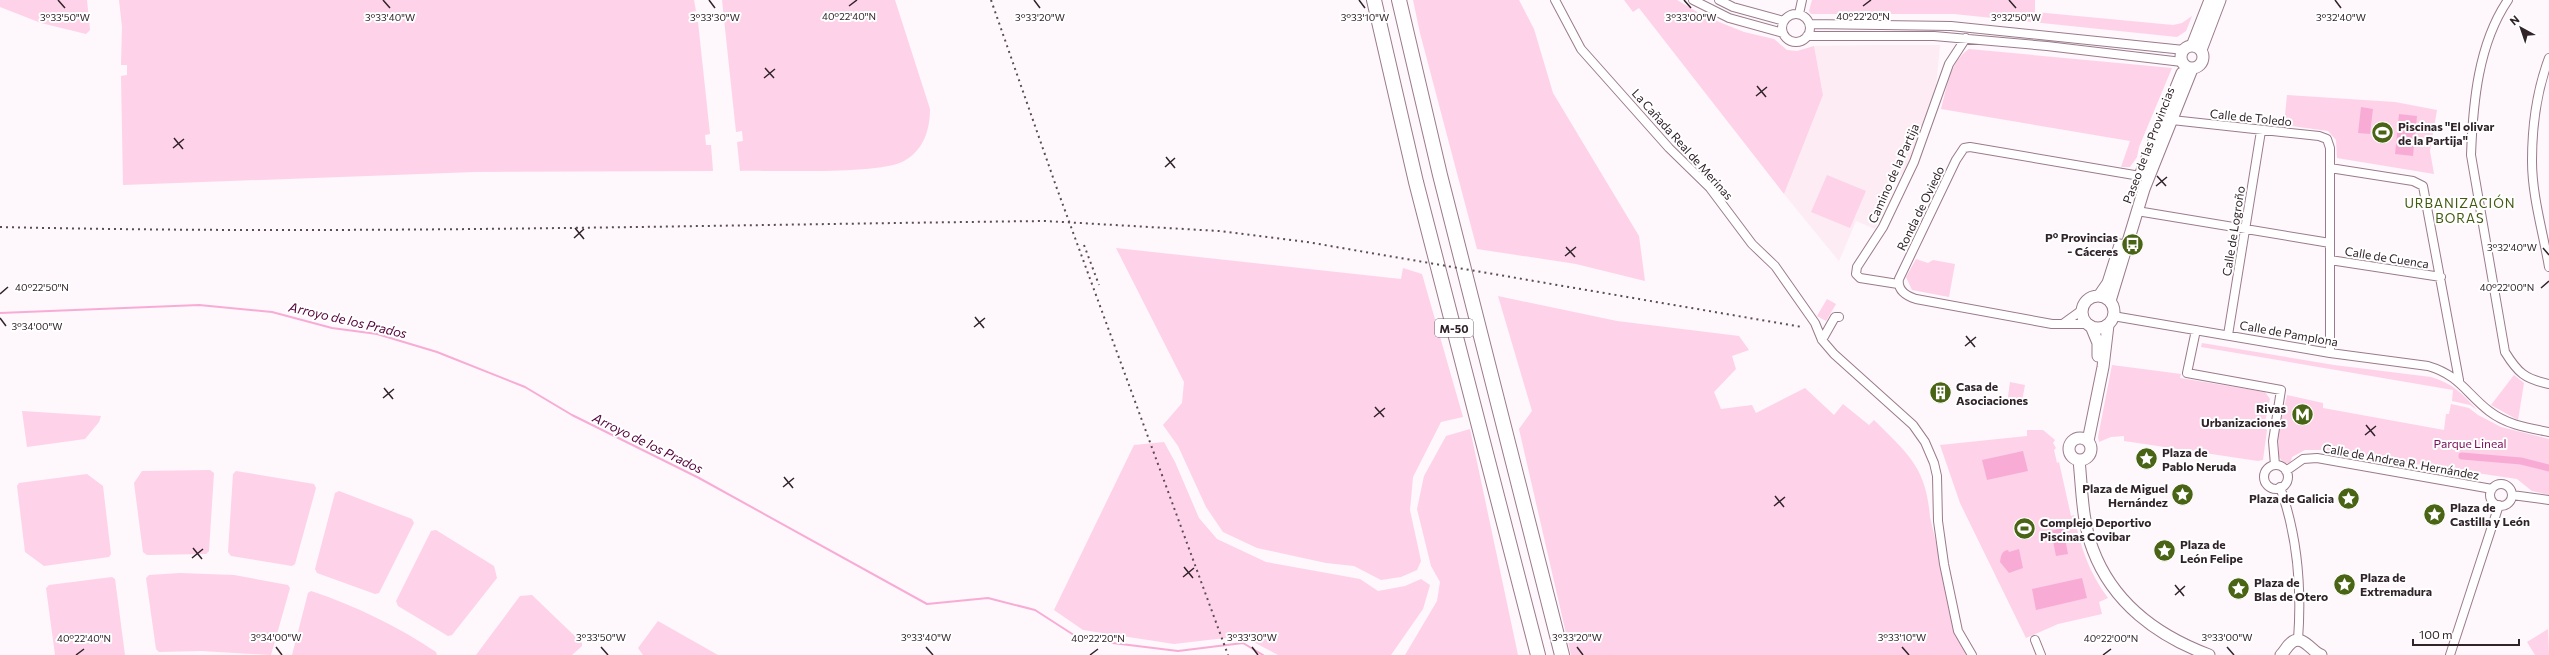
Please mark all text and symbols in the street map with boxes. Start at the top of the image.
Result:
north arrow [2501,8,2541,48]
text: 40°22'40"N [822,10,876,22]
text: 40°22'20"N [1836,10,1890,22]
text: 3°33'50"W [40,11,90,23]
text: 3°33'40"W [365,11,415,23]
text: 3°33'30"W [690,11,740,23]
text: 3°33'20"W [1015,11,1065,23]
text: 3°33'10"W [1341,11,1389,23]
text: 3°33'00"W [1666,11,1716,23]
text: 3°32'50"W [1991,11,2041,23]
text: 3°32'40"W [2316,11,2366,23]
text: N [2507,12,2522,28]
street label: Paseo de las Provincias [2119,85,2177,205]
street label: La Cañada Real de Merinas [1630,86,1736,202]
street label: Calle de Toledo [2209,106,2293,128]
place label: Piscinas "El olivar de la Partija" [2398,119,2494,147]
sports icon: Piscinas "El olivar de la Partija" [2369,120,2395,146]
street label: Camino de la Partija [1865,121,1921,225]
street label: Ronda de Oviedo [1893,163,1947,253]
street label: Calle de Logroño [2219,185,2247,277]
district label: URBANIZACIÓN BORAS [2404,194,2516,226]
place label: Pº Provincias - Cáceres [2045,230,2118,258]
bus stop icon: Pº Provincias - Cáceres [2120,231,2146,257]
text: 3°32'40"W [2487,241,2537,253]
street label: Calle de Cuenca [2344,243,2430,271]
text: 40°22'50"N [15,281,69,293]
text: 40°22'00"N [2480,281,2534,293]
water label: Arroyo de los Prados [286,298,409,341]
street label: Calle de Pamplona [2239,317,2339,349]
road number: M-50 [1435,319,1473,337]
text: 3°34'00"W [11,320,63,332]
place label: Casa de Asociaciones [1956,379,2028,407]
building icon: Casa de Asociaciones [1928,380,1954,406]
place label: Rivas Urbanizaciones [2201,401,2286,429]
metro station icon: Rivas Urbanizaciones [2289,402,2315,428]
water label: Arroyo de los Prados [589,409,706,477]
park label: Parque Lineal [2433,436,2507,450]
street label: Calle de Andrea R. Hernández [2322,440,2480,482]
place label: Plaza de Pablo Neruda [2162,445,2236,473]
place icon: Plaza de Pablo Neruda [2133,446,2159,472]
place label: Plaza de Miguel Hernández [2082,481,2168,509]
place icon: Plaza de Miguel Hernández [2170,482,2196,508]
place icon: Plaza de Galicia [2336,485,2362,511]
place label: Plaza de Galicia [2249,491,2334,505]
place label: Plaza de Castilla y León [2450,500,2530,528]
place icon: Plaza de Castilla y León [2422,501,2448,527]
place label: Complejo Deportivo Piscinas Covibar [2040,515,2152,543]
sports icon: Complejo Deportivo Piscinas Covibar [2012,516,2038,542]
place label: Plaza de León Felipe [2180,537,2243,565]
place icon: Plaza de León Felipe [2152,538,2178,564]
place label: Plaza de Extremadura [2360,570,2432,598]
place icon: Plaza de Extremadura [2332,571,2358,597]
place label: Plaza de Blas de Otero [2254,575,2328,603]
place icon: Plaza de Blas de Otero [2225,576,2251,602]
scale bar [2413,621,2519,647]
text: 100 m [2419,627,2453,641]
text: 3°34'00"W [250,631,302,643]
text: 3°33'50"W [576,631,626,643]
text: 3°33'40"W [901,631,951,643]
text: 3°33'30"W [1227,631,1277,643]
text: 3°33'20"W [1552,631,1602,643]
text: 3°33'10"W [1878,631,1926,643]
text: 3°33'00"W [2202,631,2252,643]
text: 40°22'40"N [57,632,111,644]
text: 40°22'20"N [1071,632,1125,644]
text: 40°22'00"N [2084,632,2138,644]

